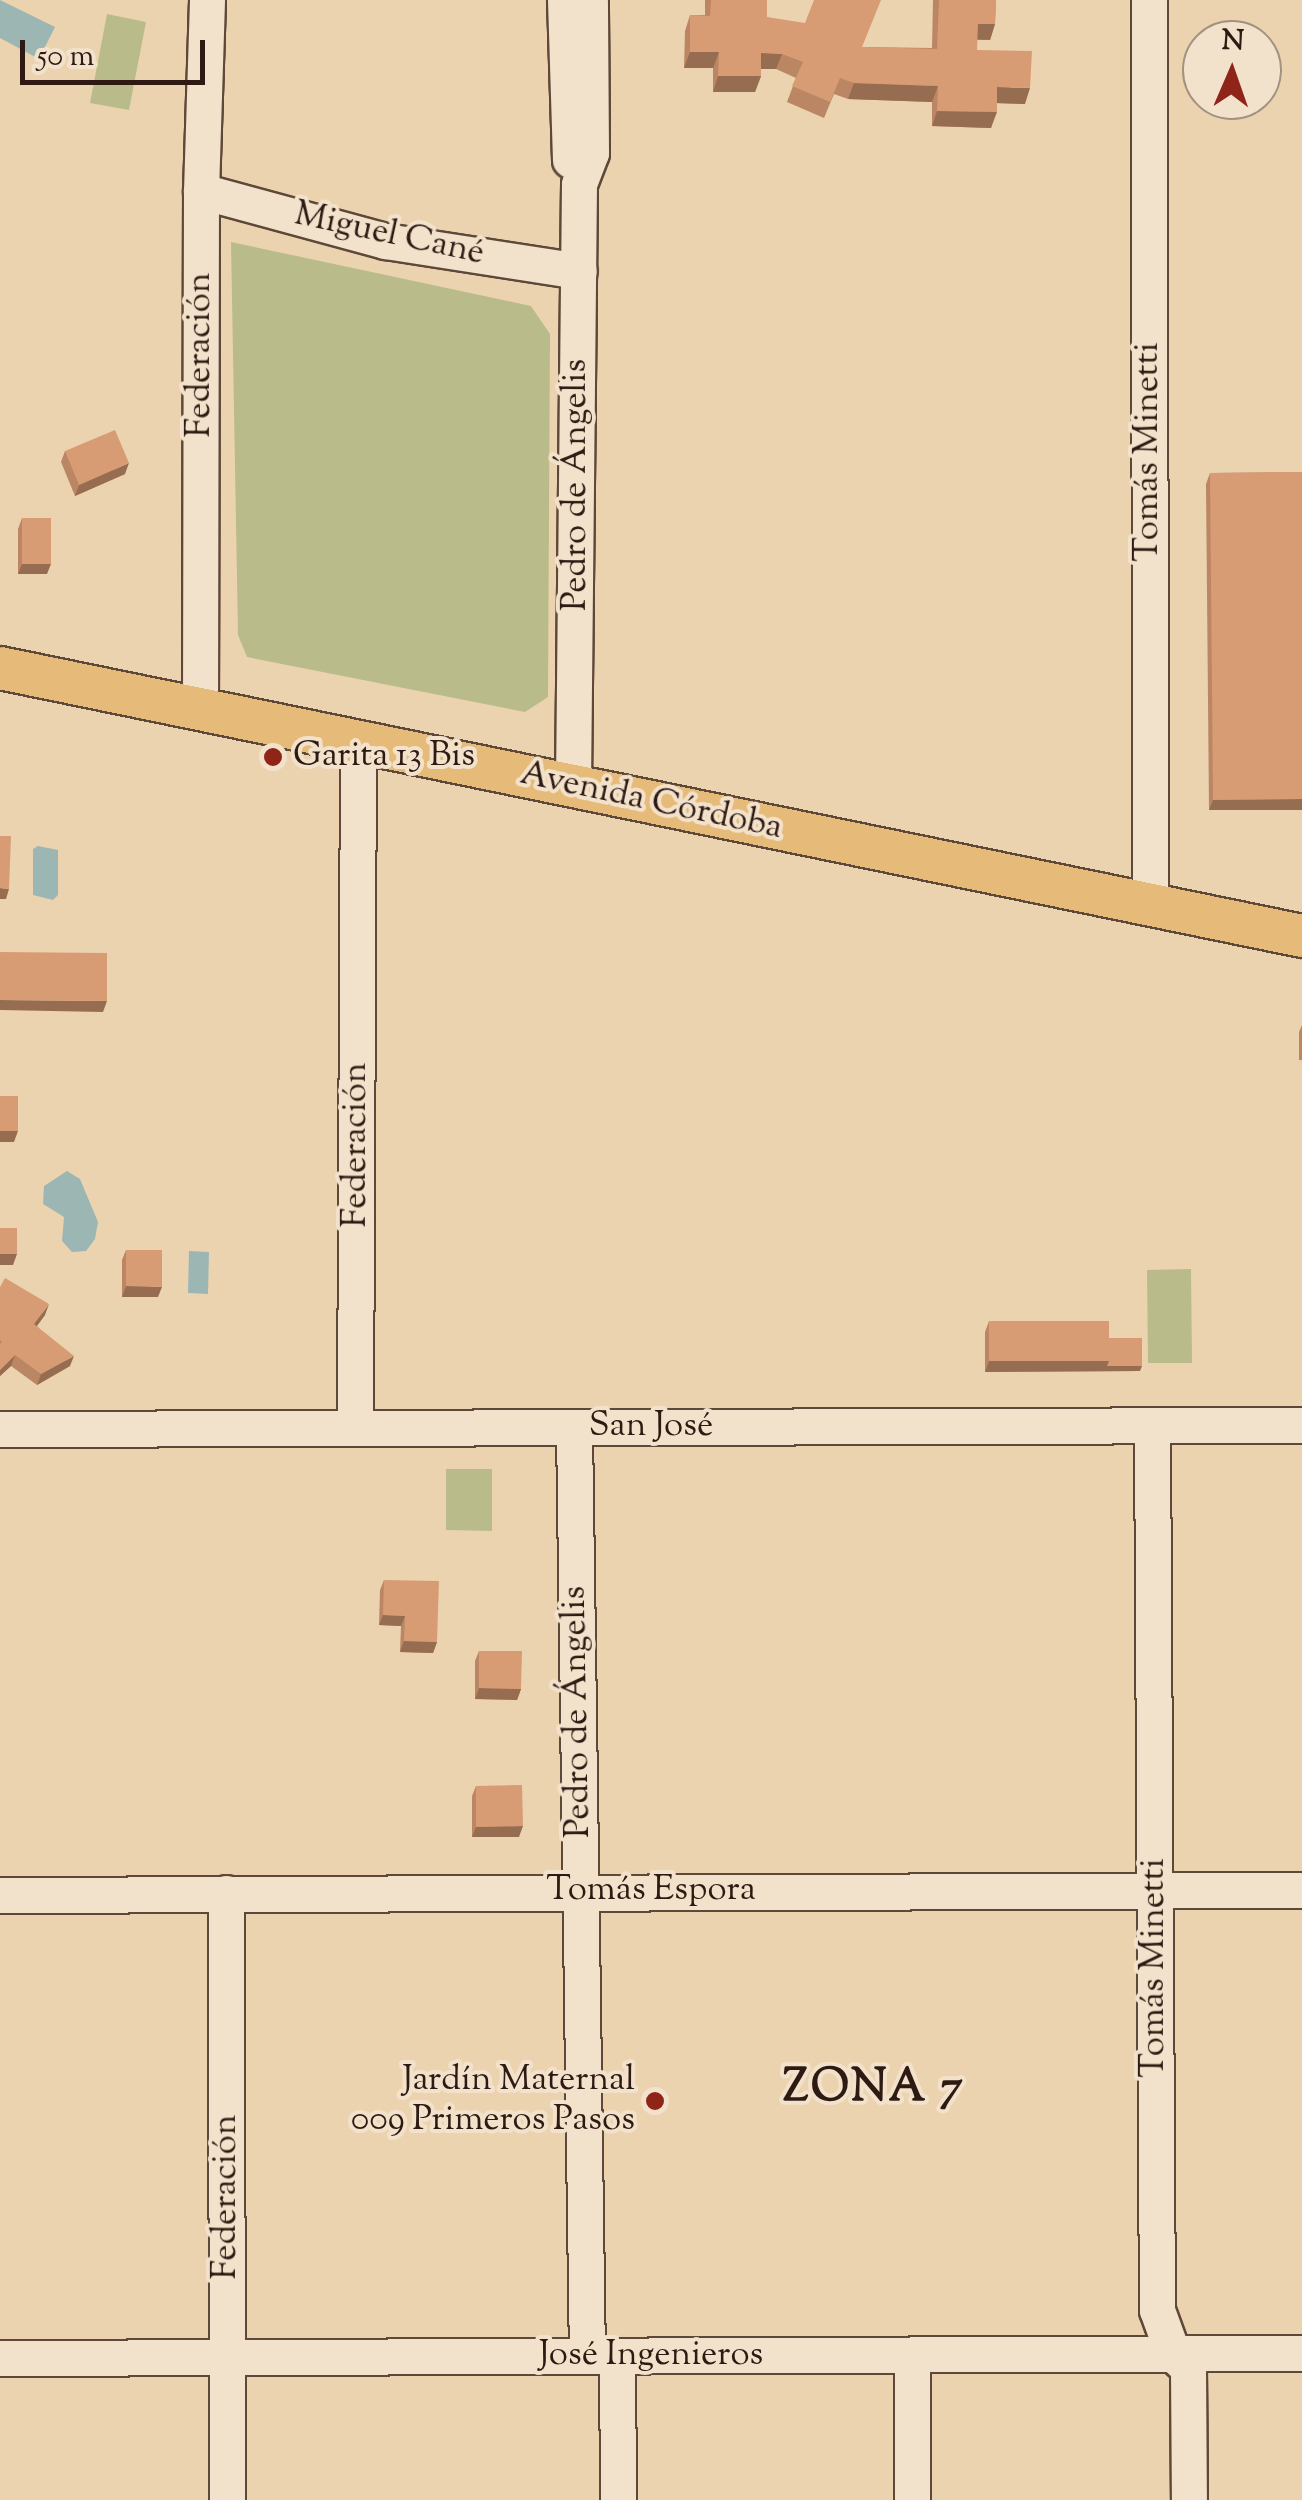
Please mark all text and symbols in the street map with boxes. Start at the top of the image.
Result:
scale bar [25,20,210,82]
north arrow [1182,20,1282,120]
text: N [1221,22,1245,62]
text: 50 m [37,36,94,79]
street label: Miguel Cané [290,194,488,276]
street label: Federación [180,272,222,438]
street label: Tomás Minetti [1128,342,1170,562]
street label: Pedro de Ángelis [556,359,598,611]
place label: Garita 13 Bis [293,736,475,778]
marker: Garita 13 Bis [262,746,284,768]
street label: Avenida Córdoba [516,754,786,850]
street label: Federación [336,1062,378,1228]
street label: San José [589,1406,713,1448]
street label: Pedro de Ángelis [555,1586,601,1838]
street label: Tomás Minetti [1134,1858,1176,2078]
street label: Tomás Espora [546,1870,756,1912]
place label: Jardín Maternal 009 Primeros Pasos [351,2060,635,2142]
district label: ZONA 7 [783,2063,965,2117]
marker: Jardín Maternal 009 Primeros Pasos [644,2090,666,2112]
street label: Federación [206,2114,248,2280]
street label: José Ingenieros [539,2335,763,2377]

